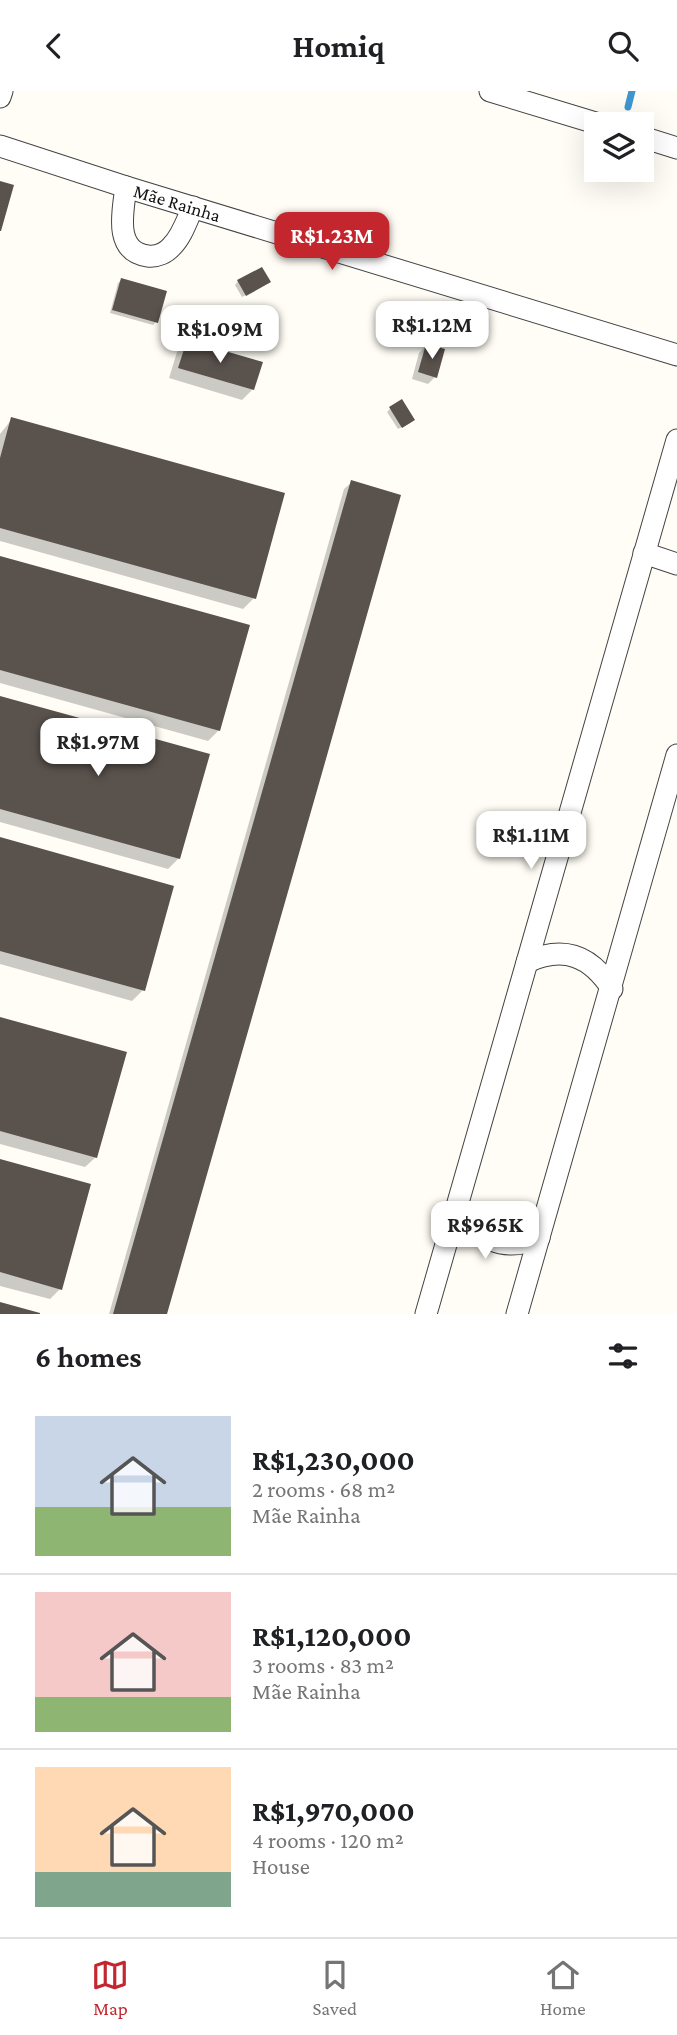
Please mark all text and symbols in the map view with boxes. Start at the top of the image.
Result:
icon: back [35,27,73,65]
icon: search [604,27,642,65]
text: Homiq [292,28,385,64]
map controls [584,112,654,182]
button: layers [584,112,654,182]
street label: Mãe Rainha [131,179,223,226]
pin: R$1.23M [267,213,397,272]
text: R$1.23M [290,222,374,248]
pin: R$1.12M [367,301,497,361]
pin: R$1.09M [155,306,285,365]
text: R$1.12M [392,311,472,337]
text: R$1.09M [177,315,263,341]
pin: R$1.97M [33,719,163,778]
text: R$1.97M [56,728,140,754]
pin: R$1.11M [466,811,596,871]
text: R$1.11M [492,821,570,847]
pin: R$965K [428,1201,542,1261]
text: R$965K [447,1211,523,1237]
icon: filters [604,1337,642,1375]
text: 6 homes [35,1340,142,1373]
text: R$1,230,000 [252,1443,415,1476]
icon: home [91,1444,175,1528]
text: 2 rooms · 68 m² [252,1476,395,1502]
text: Mãe Rainha [252,1502,361,1528]
text: R$1,120,000 [252,1619,411,1652]
icon: home [91,1620,175,1704]
text: 3 rooms · 83 m² [252,1652,394,1678]
text: Mãe Rainha [252,1678,361,1704]
text: R$1,970,000 [252,1794,415,1827]
icon: home [91,1795,175,1879]
text: 4 rooms · 120 m² [252,1827,404,1853]
text: House [252,1853,310,1879]
tab: Map [91,1956,129,2019]
tab: Saved [312,1956,357,2019]
tab: Home [540,1956,586,2019]

